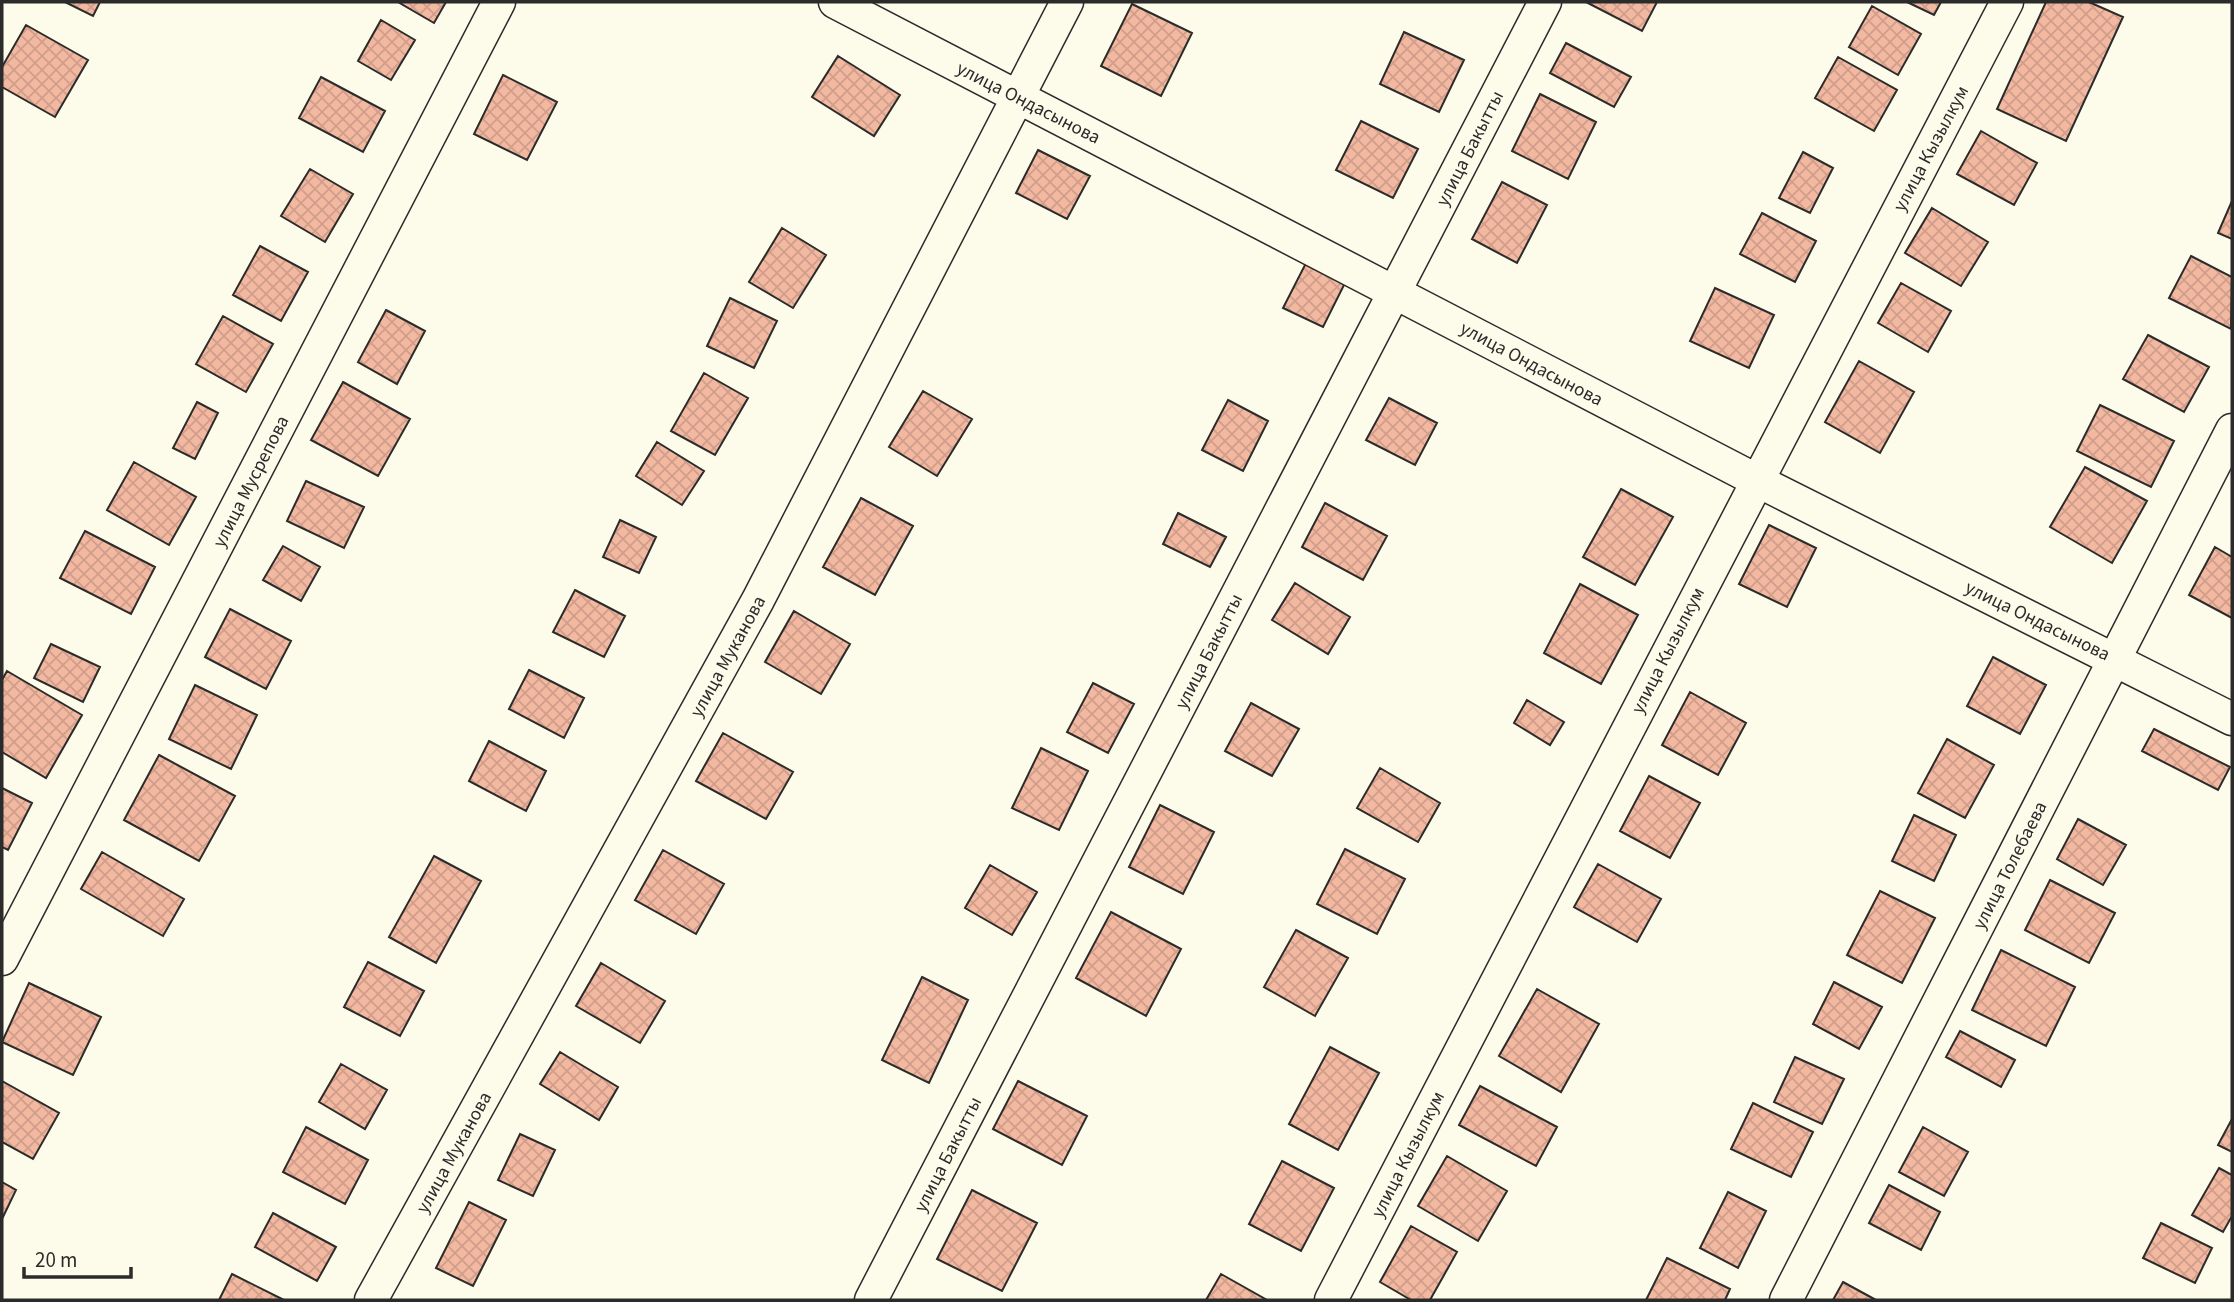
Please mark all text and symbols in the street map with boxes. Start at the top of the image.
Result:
street label: улица Ондасынова [952,55,1105,151]
street label: улица Кызылкум [1887,81,1976,216]
street label: улица Бакытты [1430,86,1511,211]
street label: улица Ондасынова [1455,315,1608,413]
street label: улица Мусрепова [206,411,296,552]
street label: улица Ондасынова [1960,575,2114,668]
street label: улица Кызылкум [1625,583,1712,719]
street label: улица Бакытты [1169,589,1250,714]
street label: улица Муканова [684,591,773,722]
street label: улица Толебаева [1966,797,2054,935]
street label: улица Муканова [410,1087,499,1218]
street label: улица Кызылкум [1365,1087,1452,1223]
street label: улица Бакытты [908,1092,989,1217]
scale bar [24,1236,131,1280]
text: 20 m [35,1245,77,1275]

